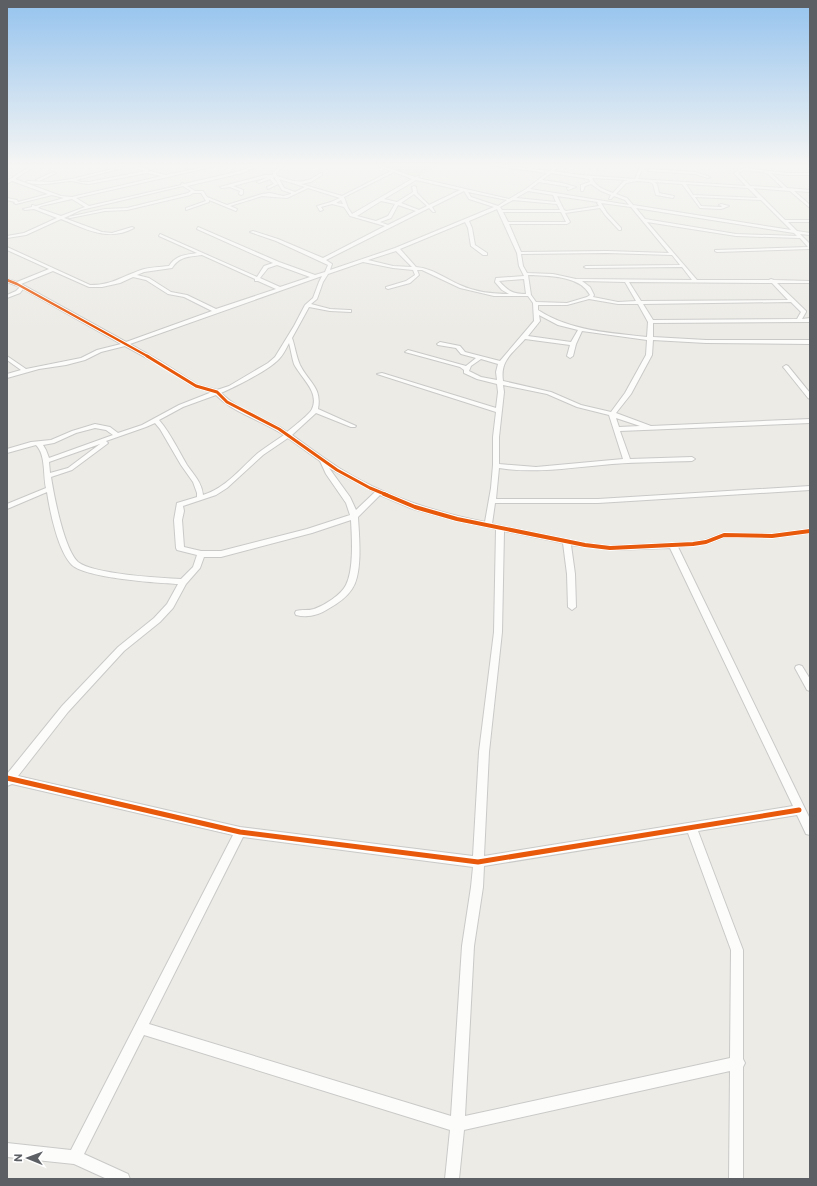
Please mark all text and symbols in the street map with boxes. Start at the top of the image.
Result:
north arrow [8,1138,48,1178]
text: N [11,1154,24,1162]

